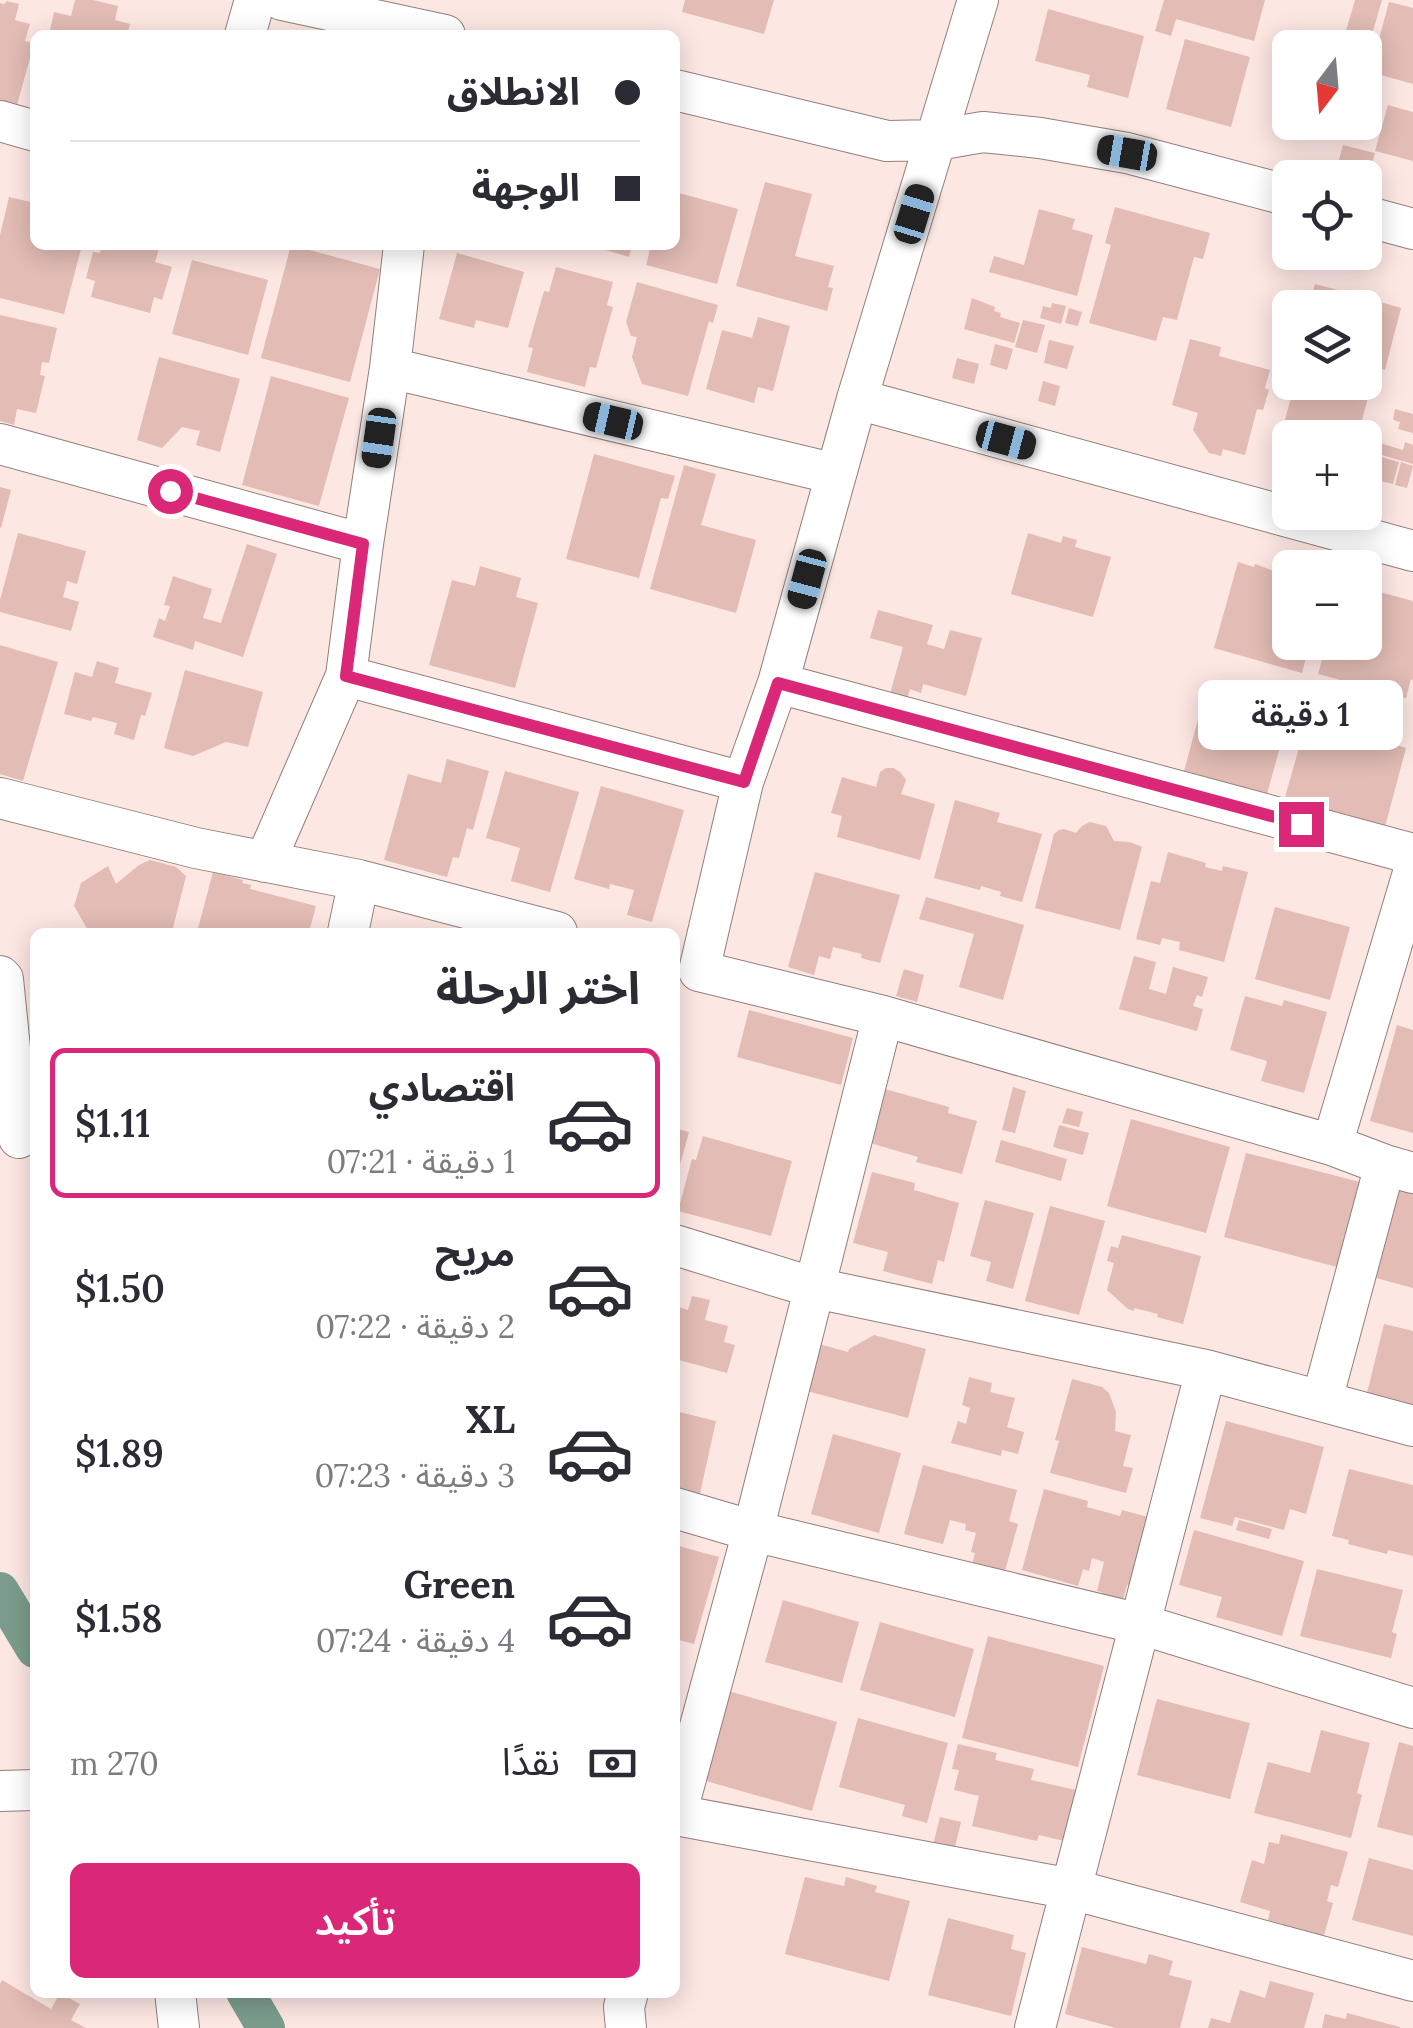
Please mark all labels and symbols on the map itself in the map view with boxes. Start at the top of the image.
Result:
north arrow [1272,30,1382,140]
car [1095,133,1159,173]
car [891,181,937,247]
car [580,400,646,442]
car [360,406,398,470]
car [973,418,1039,462]
route start [148,469,193,514]
car [785,546,829,612]
callout: 1 دقيقة [1198,679,1404,749]
route end [1279,802,1324,847]

